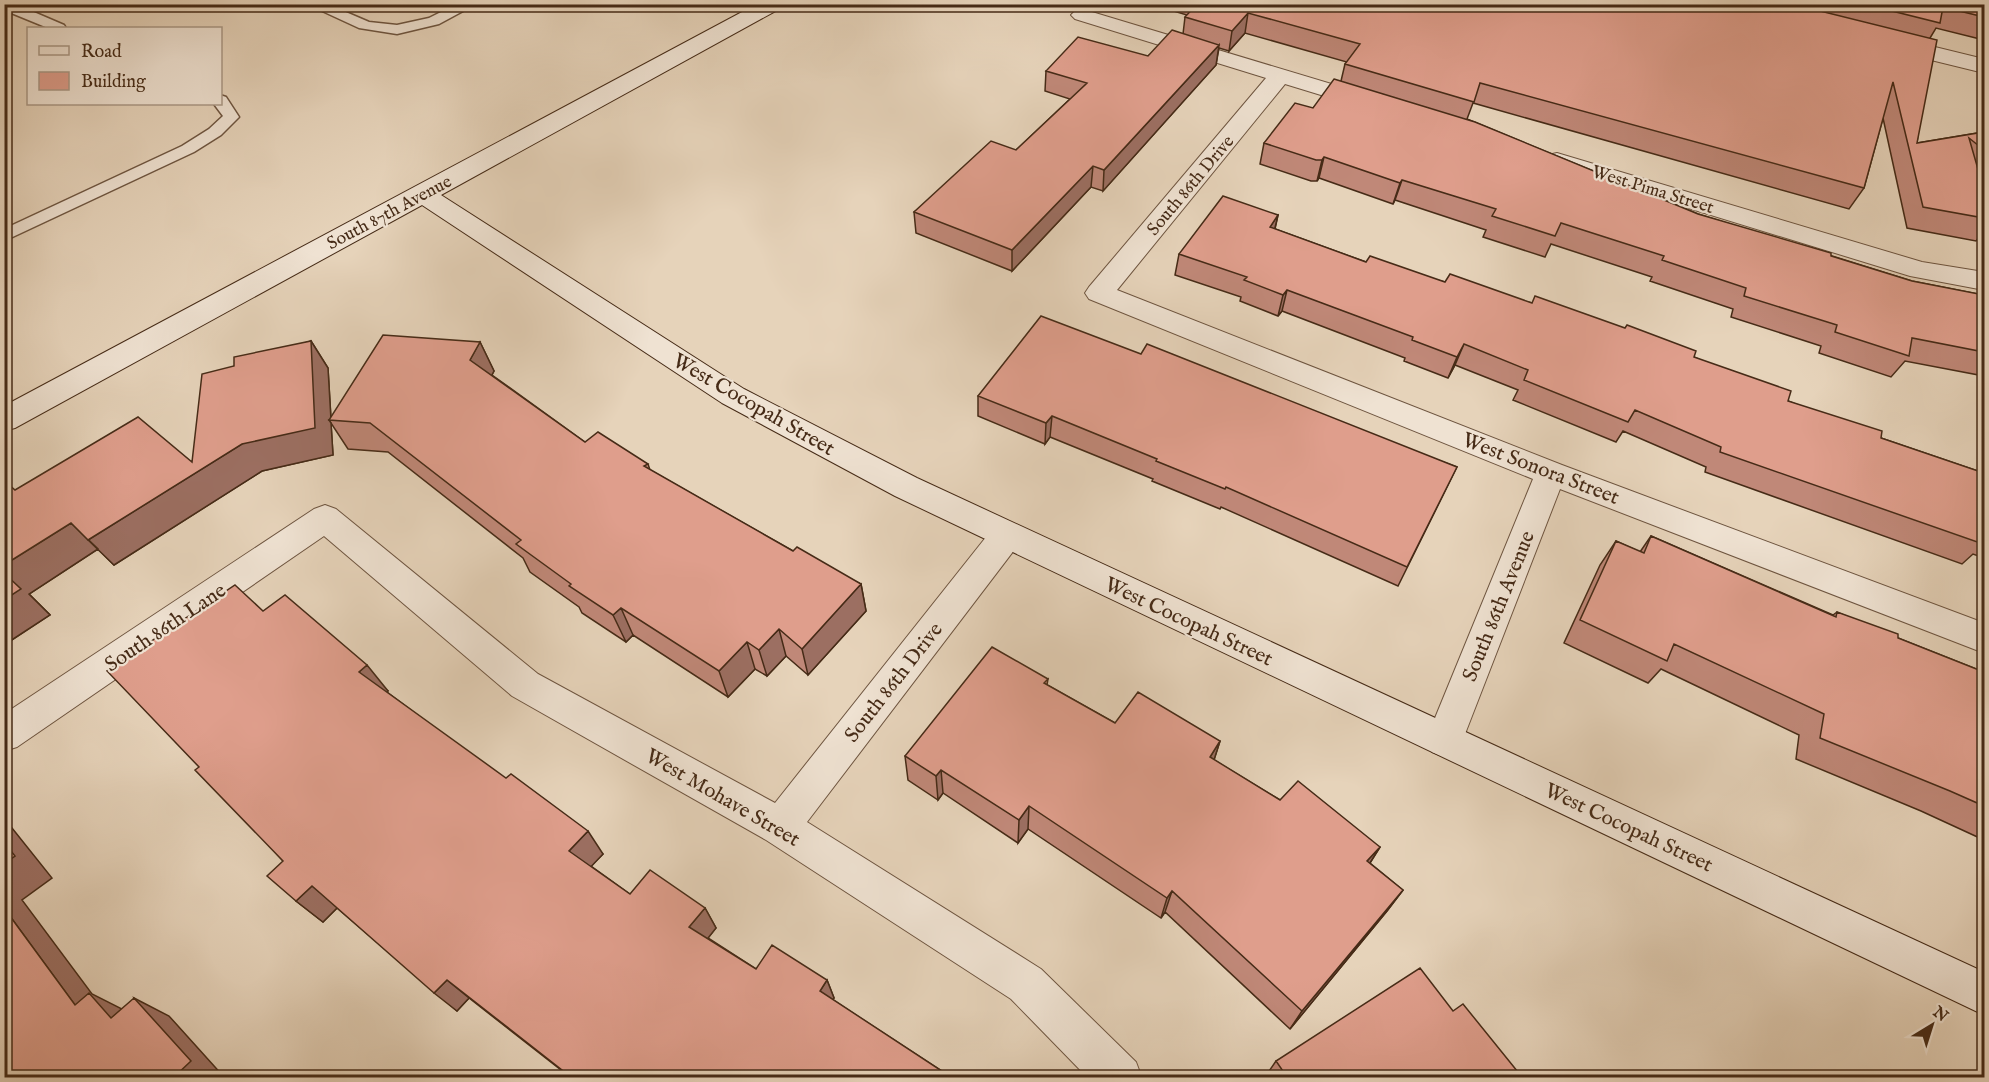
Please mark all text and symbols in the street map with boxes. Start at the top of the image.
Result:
legend [27,27,222,105]
text: Road [81,41,122,64]
text: Building [81,71,146,94]
street label: South 86th Drive [1142,131,1240,241]
street label: West Pima Street [1589,161,1716,220]
street label: South 87th Avenue [323,171,456,256]
street label: West Cocopah Street [667,348,839,463]
street label: West Sonora Street [1458,427,1623,512]
street label: South 86th Avenue [1457,527,1542,686]
street label: West Cocopah Street [1100,571,1277,673]
street label: South 86th Lane [100,577,232,679]
street label: South 86th Drive [839,617,950,748]
street label: West Mohave Street [640,743,804,854]
street label: West Cocopah Street [1540,777,1717,879]
north arrow [1902,995,1962,1055]
text: N [1928,1002,1952,1027]

